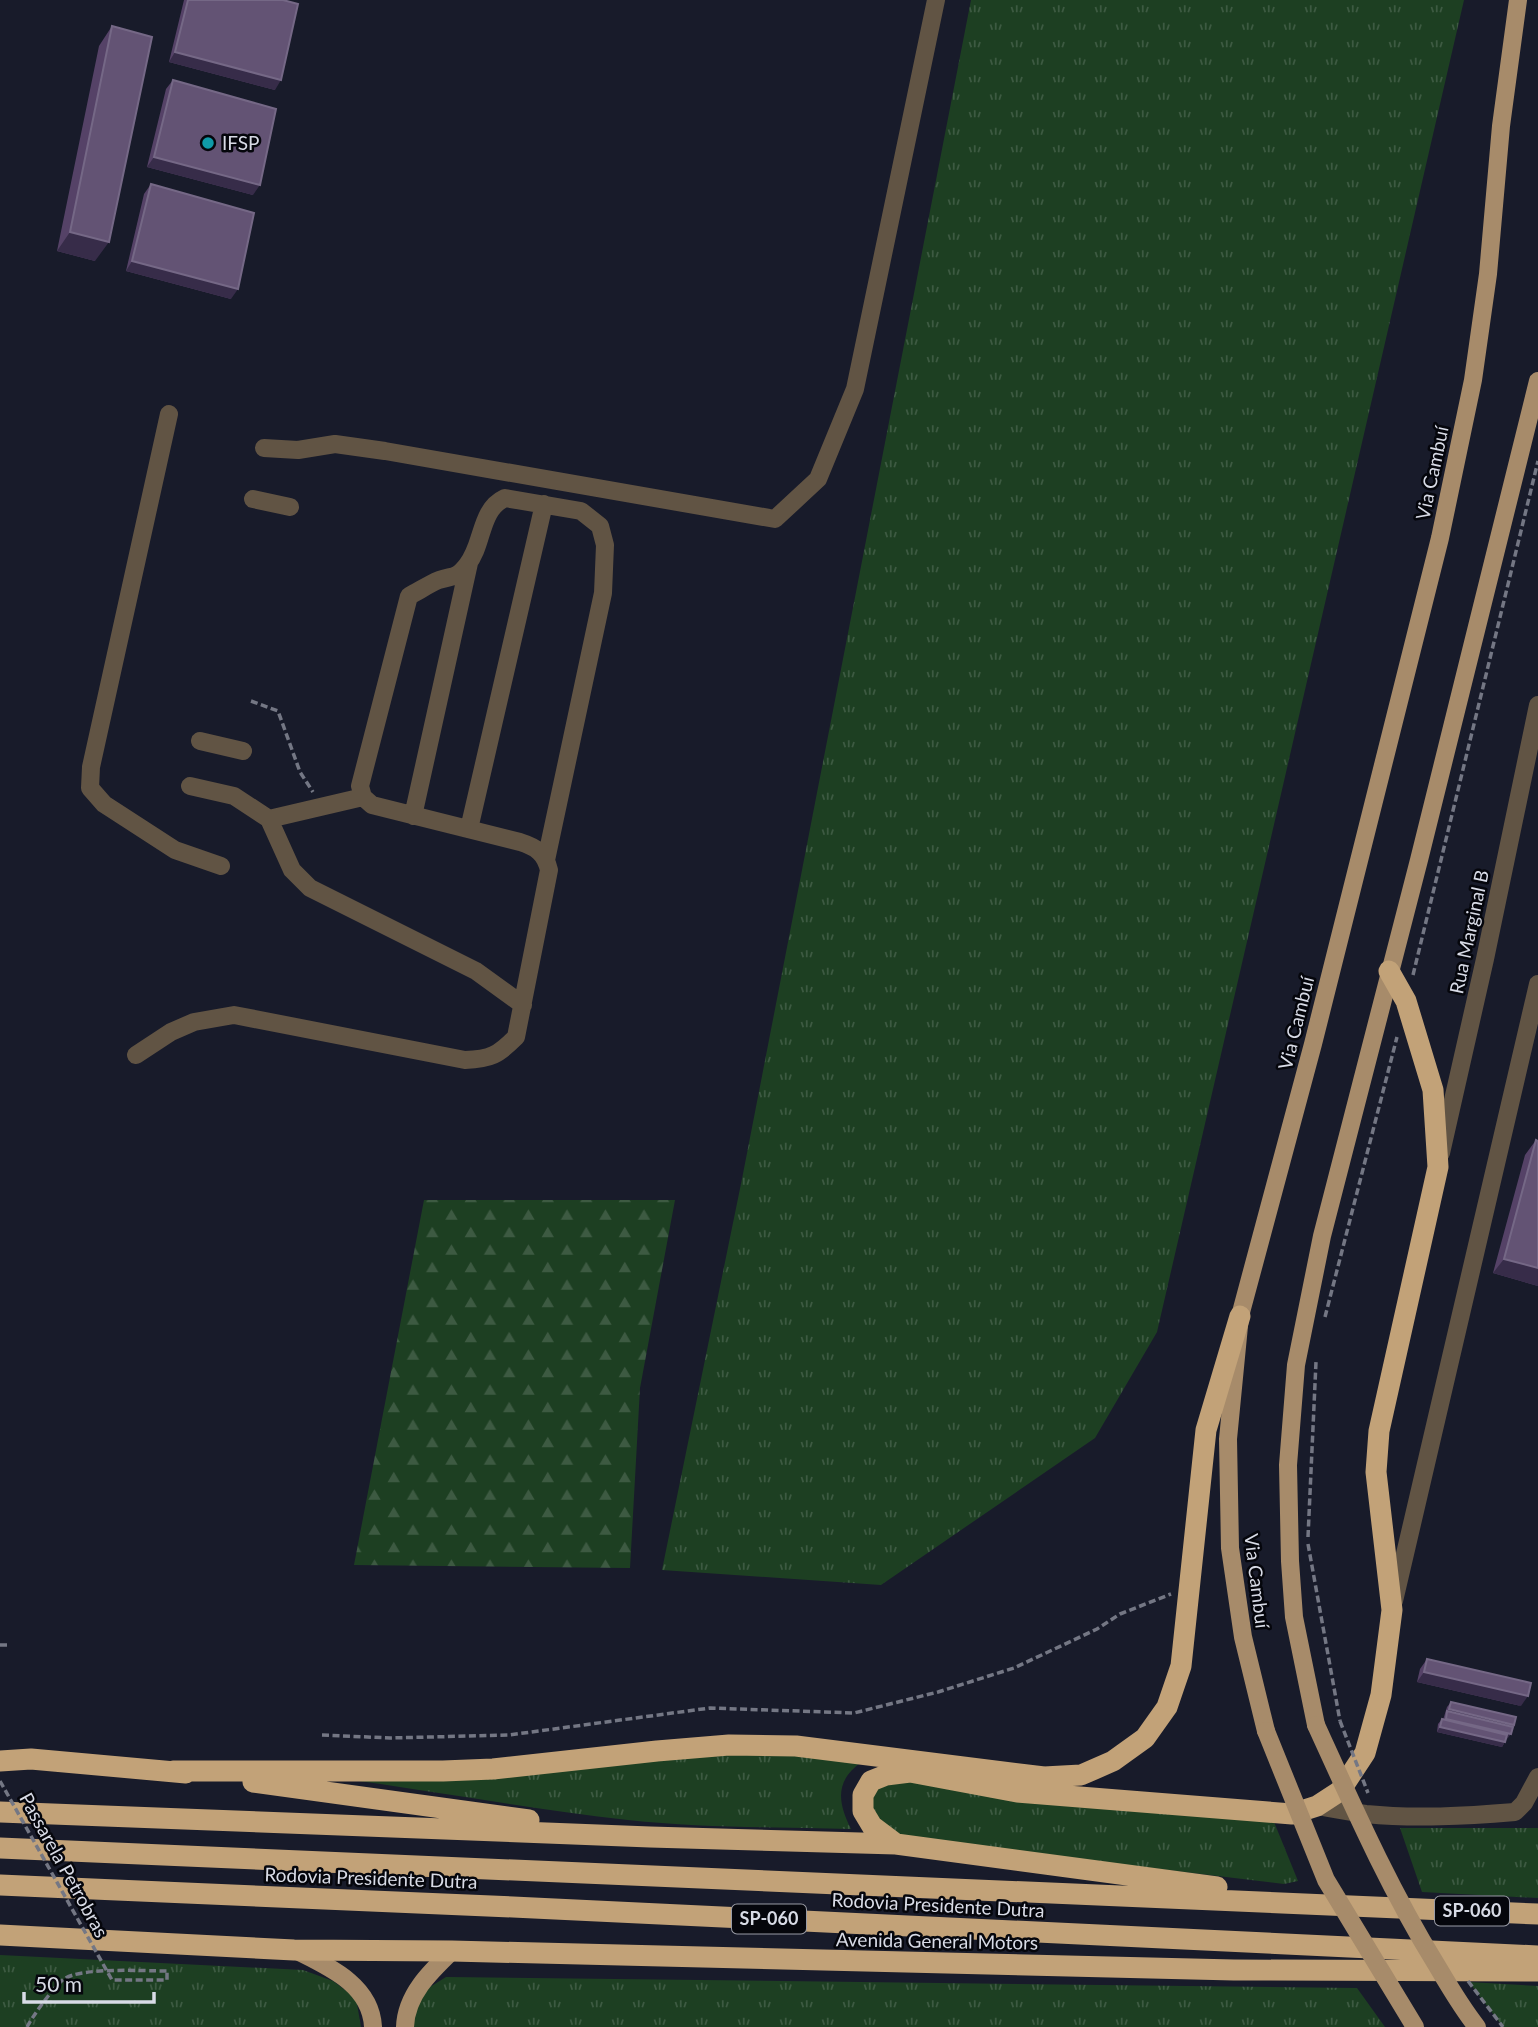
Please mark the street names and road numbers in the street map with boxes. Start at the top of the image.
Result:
street label: Via Cambuí [1410,423,1453,522]
street label: Rua Marginal B [1444,868,1493,996]
street label: Via Cambuí [1273,972,1319,1072]
street label: Via Cambuí [1240,1532,1275,1631]
street label: Passarela Petrobras [15,1788,114,1941]
street label: Rodovia Presidente Dutra [264,1862,478,1893]
street label: Rodovia Presidente Dutra [831,1887,1045,1922]
road number: SP-060 [1435,1896,1509,1926]
road number: SP-060 [732,1905,806,1934]
street label: Avenida General Motors [836,1927,1038,1954]

